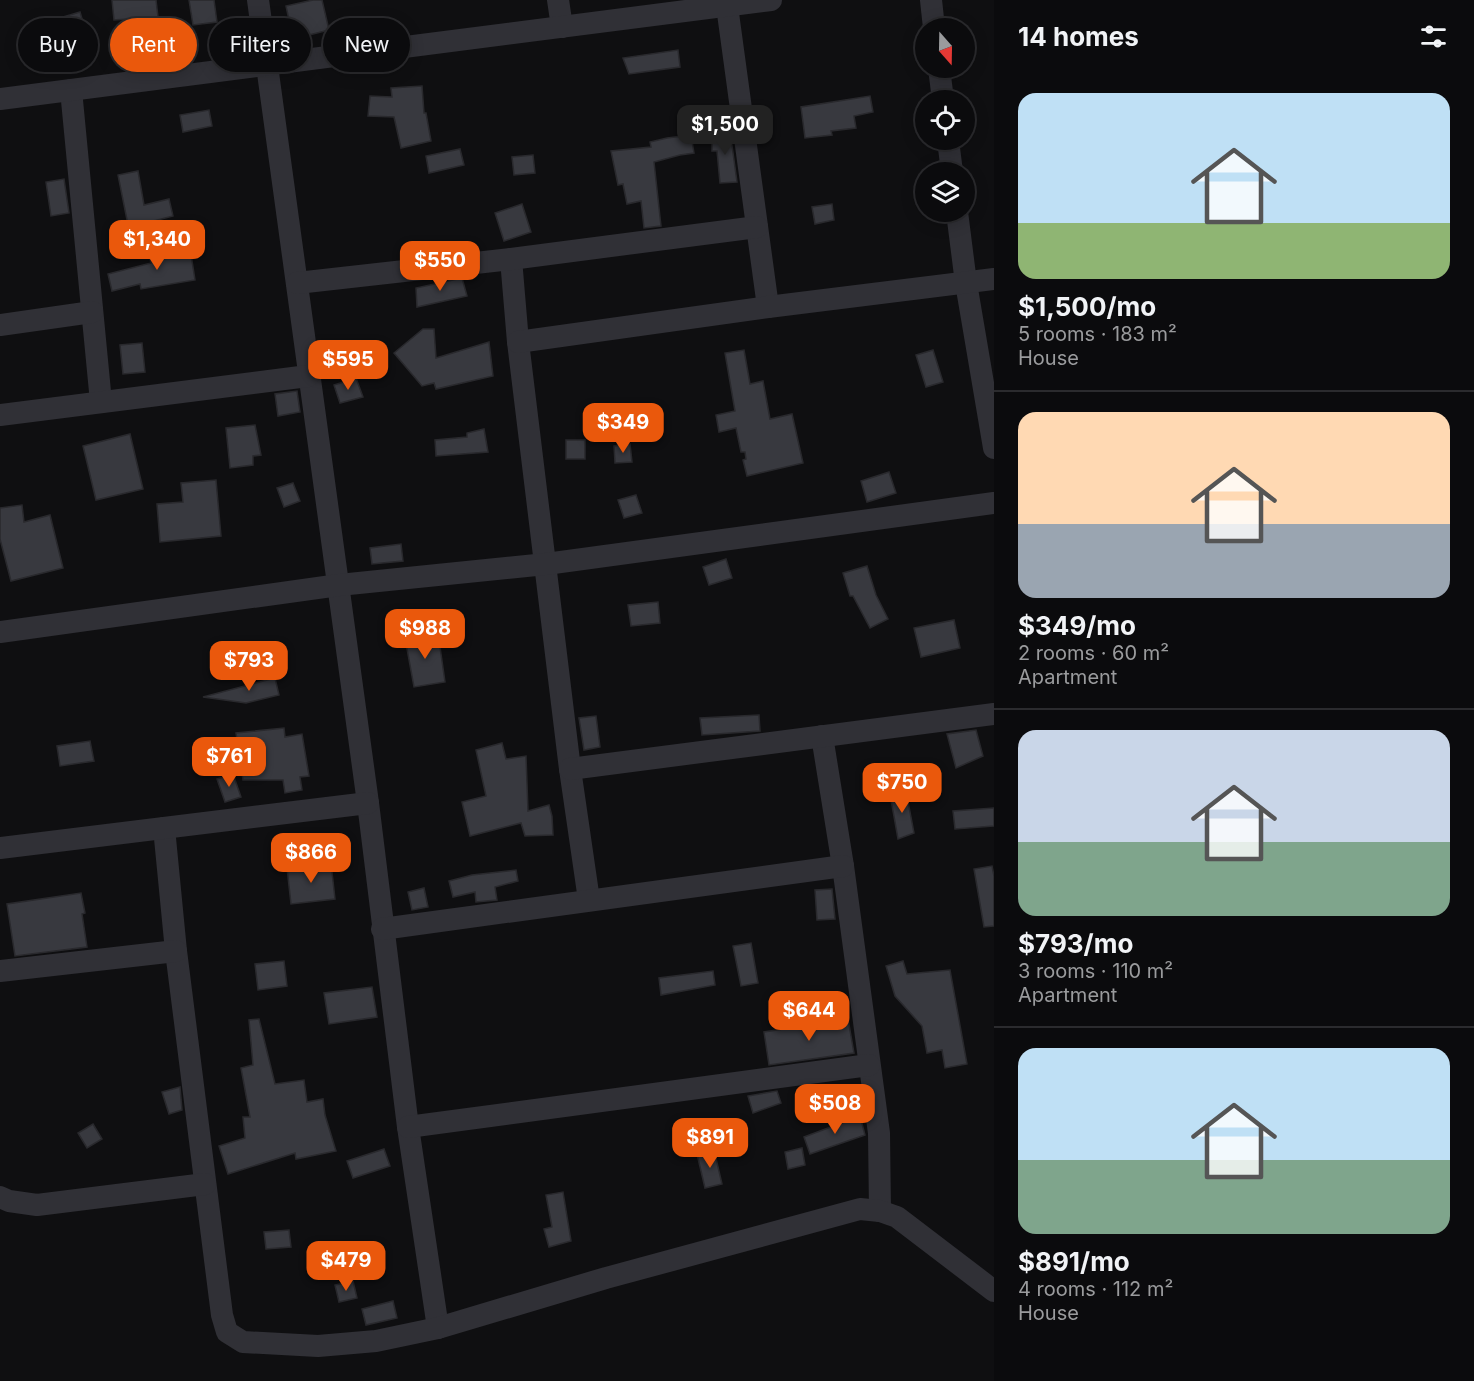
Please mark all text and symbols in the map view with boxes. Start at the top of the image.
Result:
chip: Buy [18,18,98,72]
chip: Rent [110,18,197,72]
chip: Filters [209,18,311,72]
chip: New [323,18,410,72]
north arrow [915,18,975,78]
map controls [915,18,975,222]
icon: filters [1417,20,1450,53]
text: 14 homes [1018,21,1139,52]
button: locate [915,90,975,150]
pin: $1,500 [676,105,774,156]
text: $1,500 [691,112,759,136]
icon: home [1180,132,1288,240]
button: layers [915,162,975,222]
pin: $1,340 [108,220,206,271]
text: $1,340 [123,227,191,251]
pin: $550 [404,241,476,292]
text: $550 [414,248,466,272]
text: $1,500/mo [1018,291,1156,322]
text: 5 rooms · 183 m² [1018,322,1177,346]
pin: $595 [312,340,384,391]
text: House [1018,346,1079,370]
text: $595 [322,347,374,371]
pin: $349 [587,403,659,454]
text: $349 [597,410,649,434]
icon: home [1180,451,1288,559]
pin: $988 [389,609,461,660]
text: $349/mo [1018,610,1136,641]
text: $988 [399,616,451,640]
pin: $793 [213,641,285,692]
text: 2 rooms · 60 m² [1018,641,1169,665]
text: $793 [224,648,274,672]
text: Apartment [1018,665,1117,689]
pin: $761 [193,737,265,788]
text: $761 [206,744,252,768]
pin: $750 [866,763,938,814]
icon: home [1180,769,1288,877]
text: $750 [877,770,927,794]
pin: $866 [275,833,347,884]
text: $866 [285,840,337,864]
text: $793/mo [1018,928,1133,959]
text: 3 rooms · 110 m² [1018,959,1173,983]
text: Apartment [1018,983,1117,1007]
pin: $644 [773,991,845,1042]
text: $644 [782,998,836,1022]
pin: $508 [799,1084,871,1135]
icon: home [1180,1087,1288,1195]
text: $508 [809,1091,861,1115]
pin: $891 [674,1118,746,1169]
text: $891 [686,1125,734,1149]
pin: $479 [310,1241,382,1292]
text: $891/mo [1018,1246,1130,1277]
text: $479 [320,1248,372,1272]
text: 4 rooms · 112 m² [1018,1277,1173,1301]
text: House [1018,1301,1079,1325]

